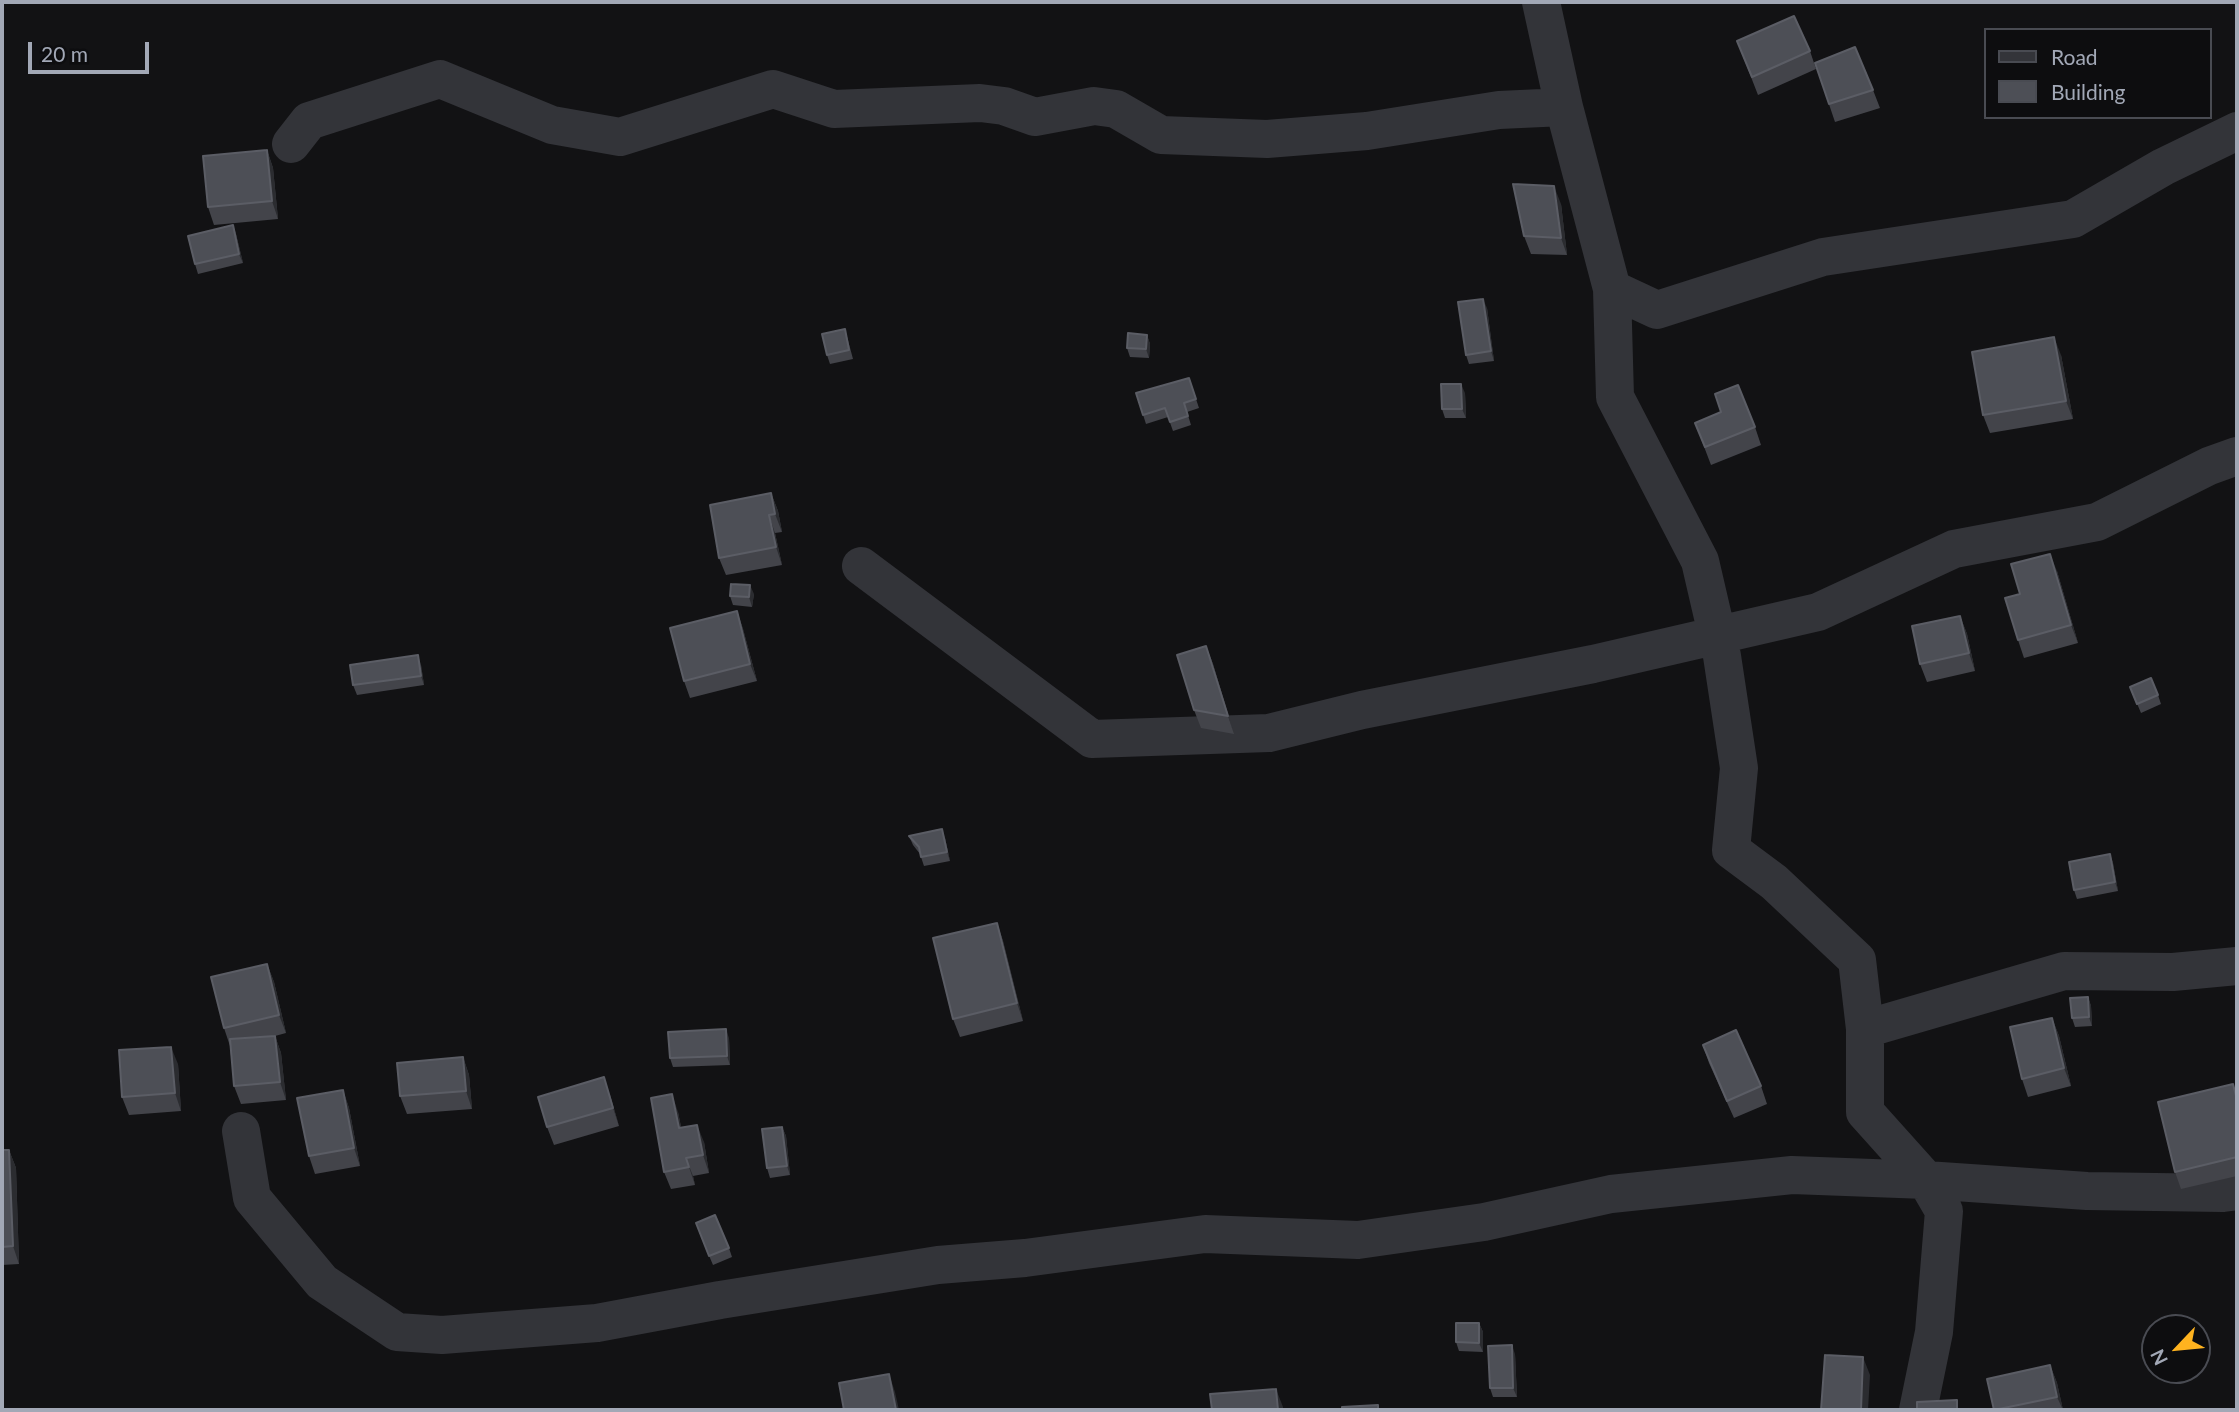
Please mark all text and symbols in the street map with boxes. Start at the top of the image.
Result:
scale bar [32,28,152,72]
legend [1983,28,2211,119]
text: 20 m [41,41,88,66]
text: Road [2051,44,2098,69]
text: Building [2051,79,2126,104]
north arrow [2141,1314,2211,1384]
text: N [2145,1346,2172,1369]

